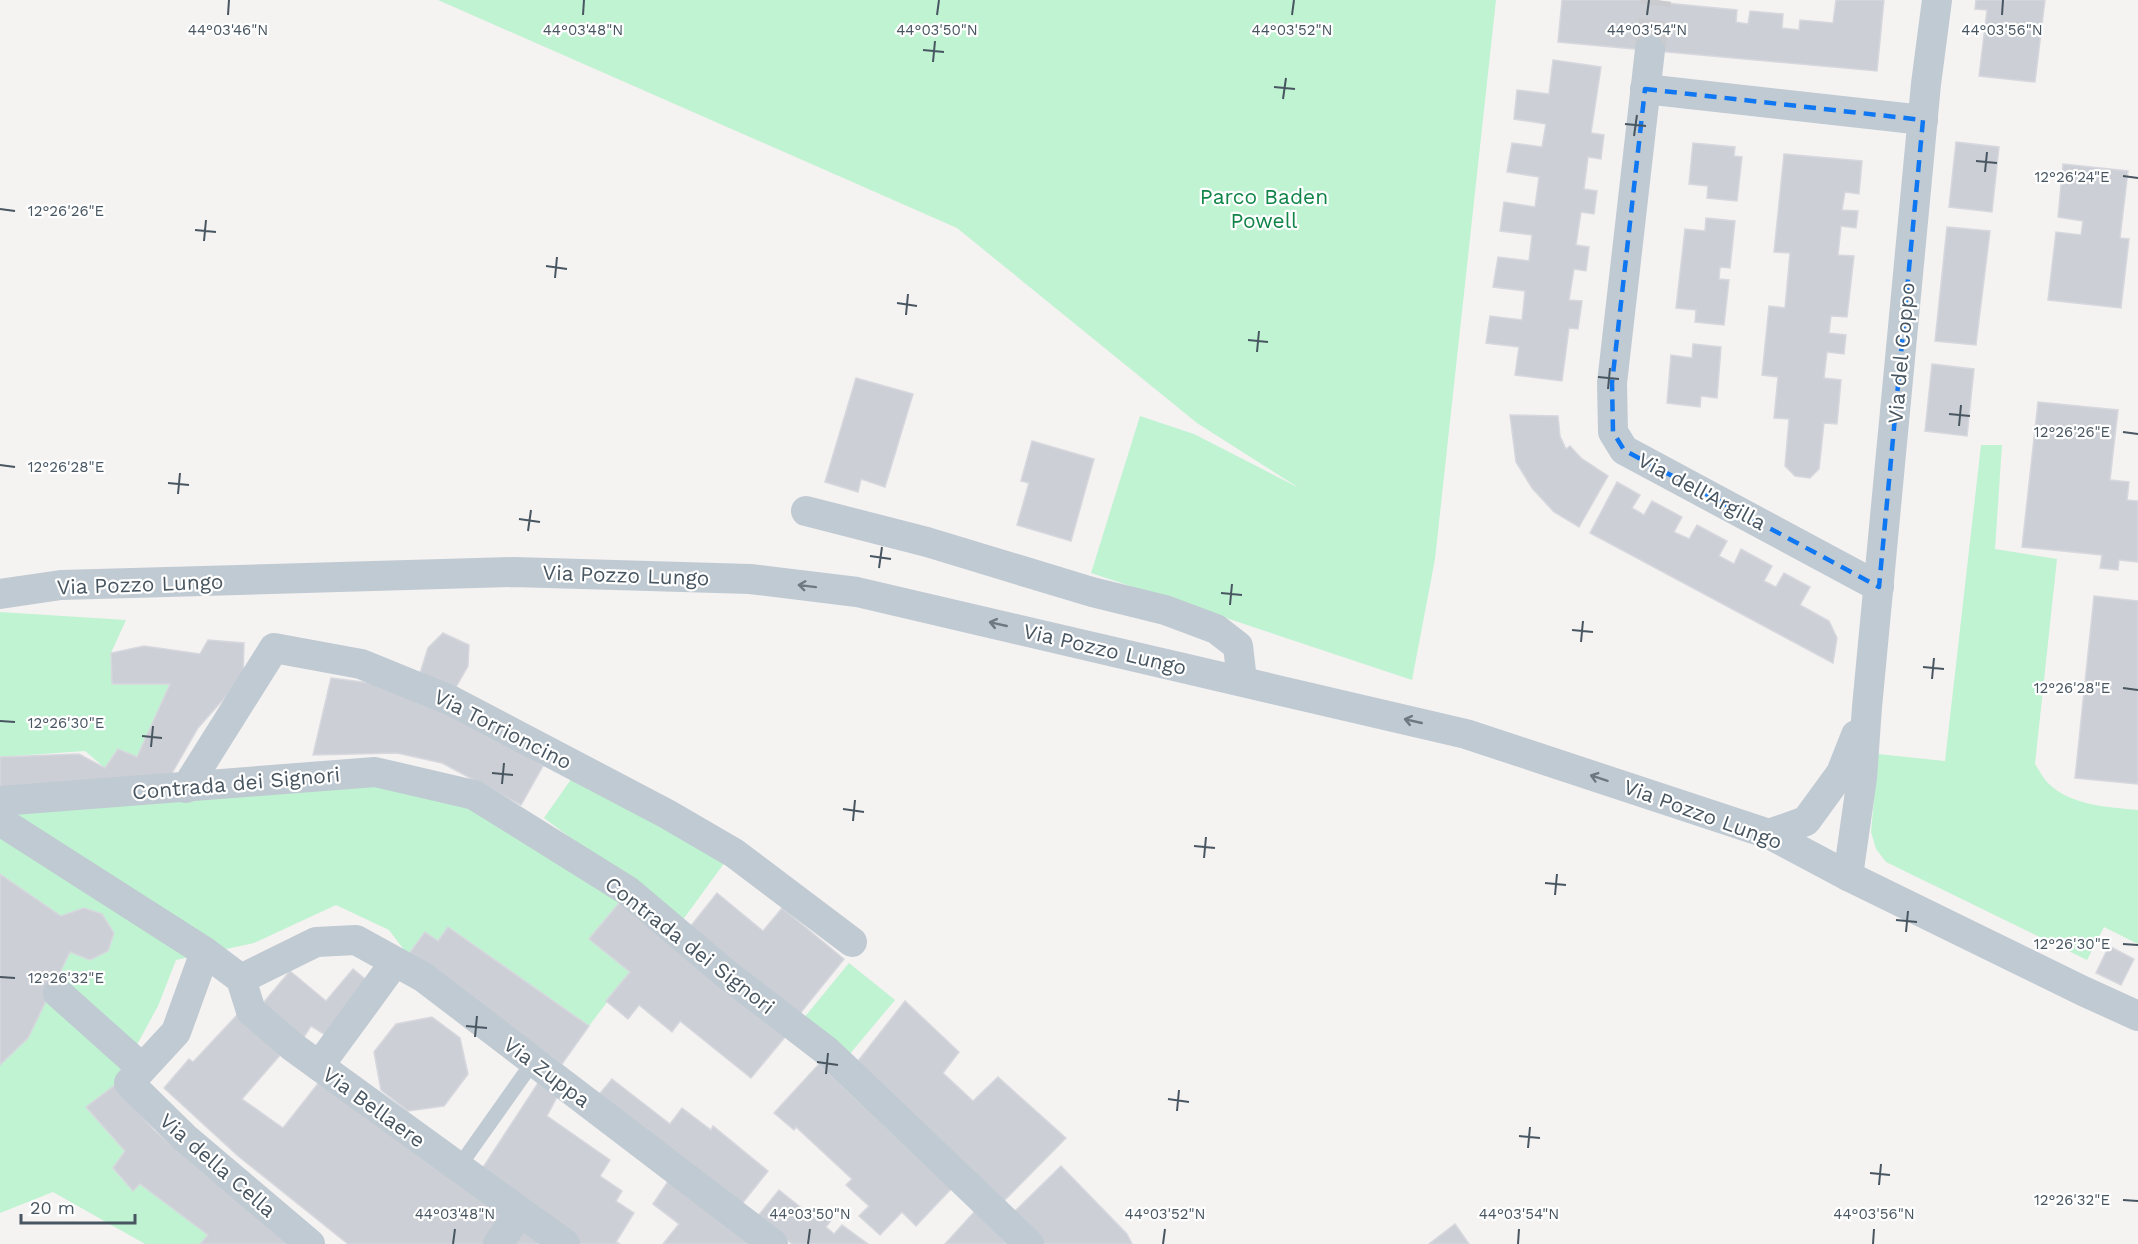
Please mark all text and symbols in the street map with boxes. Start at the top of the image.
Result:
text: 44°03'46"N [188,21,268,39]
text: 44°03'48"N [543,21,623,39]
text: 44°03'50"N [896,21,978,39]
text: 44°03'52"N [1251,21,1333,39]
text: 44°03'54"N [1607,21,1687,39]
text: 44°03'56"N [1961,21,2043,39]
text: 12°26'24"E [2034,168,2110,186]
park label: Parco Baden Powell [1200,184,1328,233]
text: 12°26'26"E [28,202,104,220]
street label: Via del Coppo [1882,281,1920,425]
text: 12°26'26"E [2034,423,2110,441]
street label: Via dell'Argilla [1634,447,1770,535]
text: 12°26'28"E [28,458,104,476]
street label: Via Pozzo Lungo [542,560,710,590]
street label: Via Pozzo Lungo [56,569,224,599]
one-way arrow [797,580,817,591]
one-way arrow [988,618,1008,629]
street label: Via Pozzo Lungo [1021,618,1189,680]
text: 12°26'28"E [2034,679,2110,697]
street label: Via Torrioncino [430,683,576,775]
text: 12°26'30"E [28,714,104,732]
one-way arrow [1403,714,1422,726]
street label: Contrada dei Signori [131,761,341,805]
one-way arrow [1590,771,1609,782]
street label: Via Pozzo Lungo [1620,774,1786,854]
street label: Contrada dei Signori [600,871,780,1019]
text: 12°26'30"E [2034,935,2110,953]
text: 12°26'32"E [28,969,104,987]
street label: Via Zuppa [499,1031,595,1113]
street label: Via Bellaere [318,1061,430,1153]
street label: Via della Cella [155,1108,281,1222]
scale bar [21,1187,135,1225]
text: 12°26'32"E [2034,1191,2110,1209]
text: 20 m [30,1197,75,1218]
text: 44°03'48"N [415,1205,495,1223]
text: 44°03'50"N [769,1205,851,1223]
text: 44°03'52"N [1124,1205,1206,1223]
text: 44°03'54"N [1479,1205,1559,1223]
text: 44°03'56"N [1833,1205,1915,1223]

